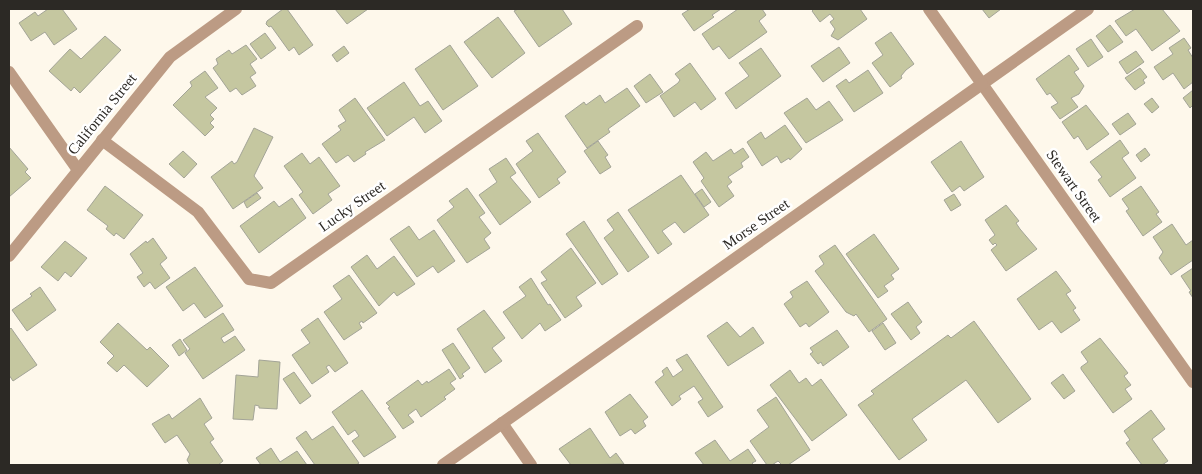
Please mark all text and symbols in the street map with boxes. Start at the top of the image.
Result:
street label: California Street [64,70,140,158]
street label: Stewart Street [1043,147,1105,226]
street label: Lucky Street [316,177,389,235]
street label: Morse Street [720,195,793,253]

